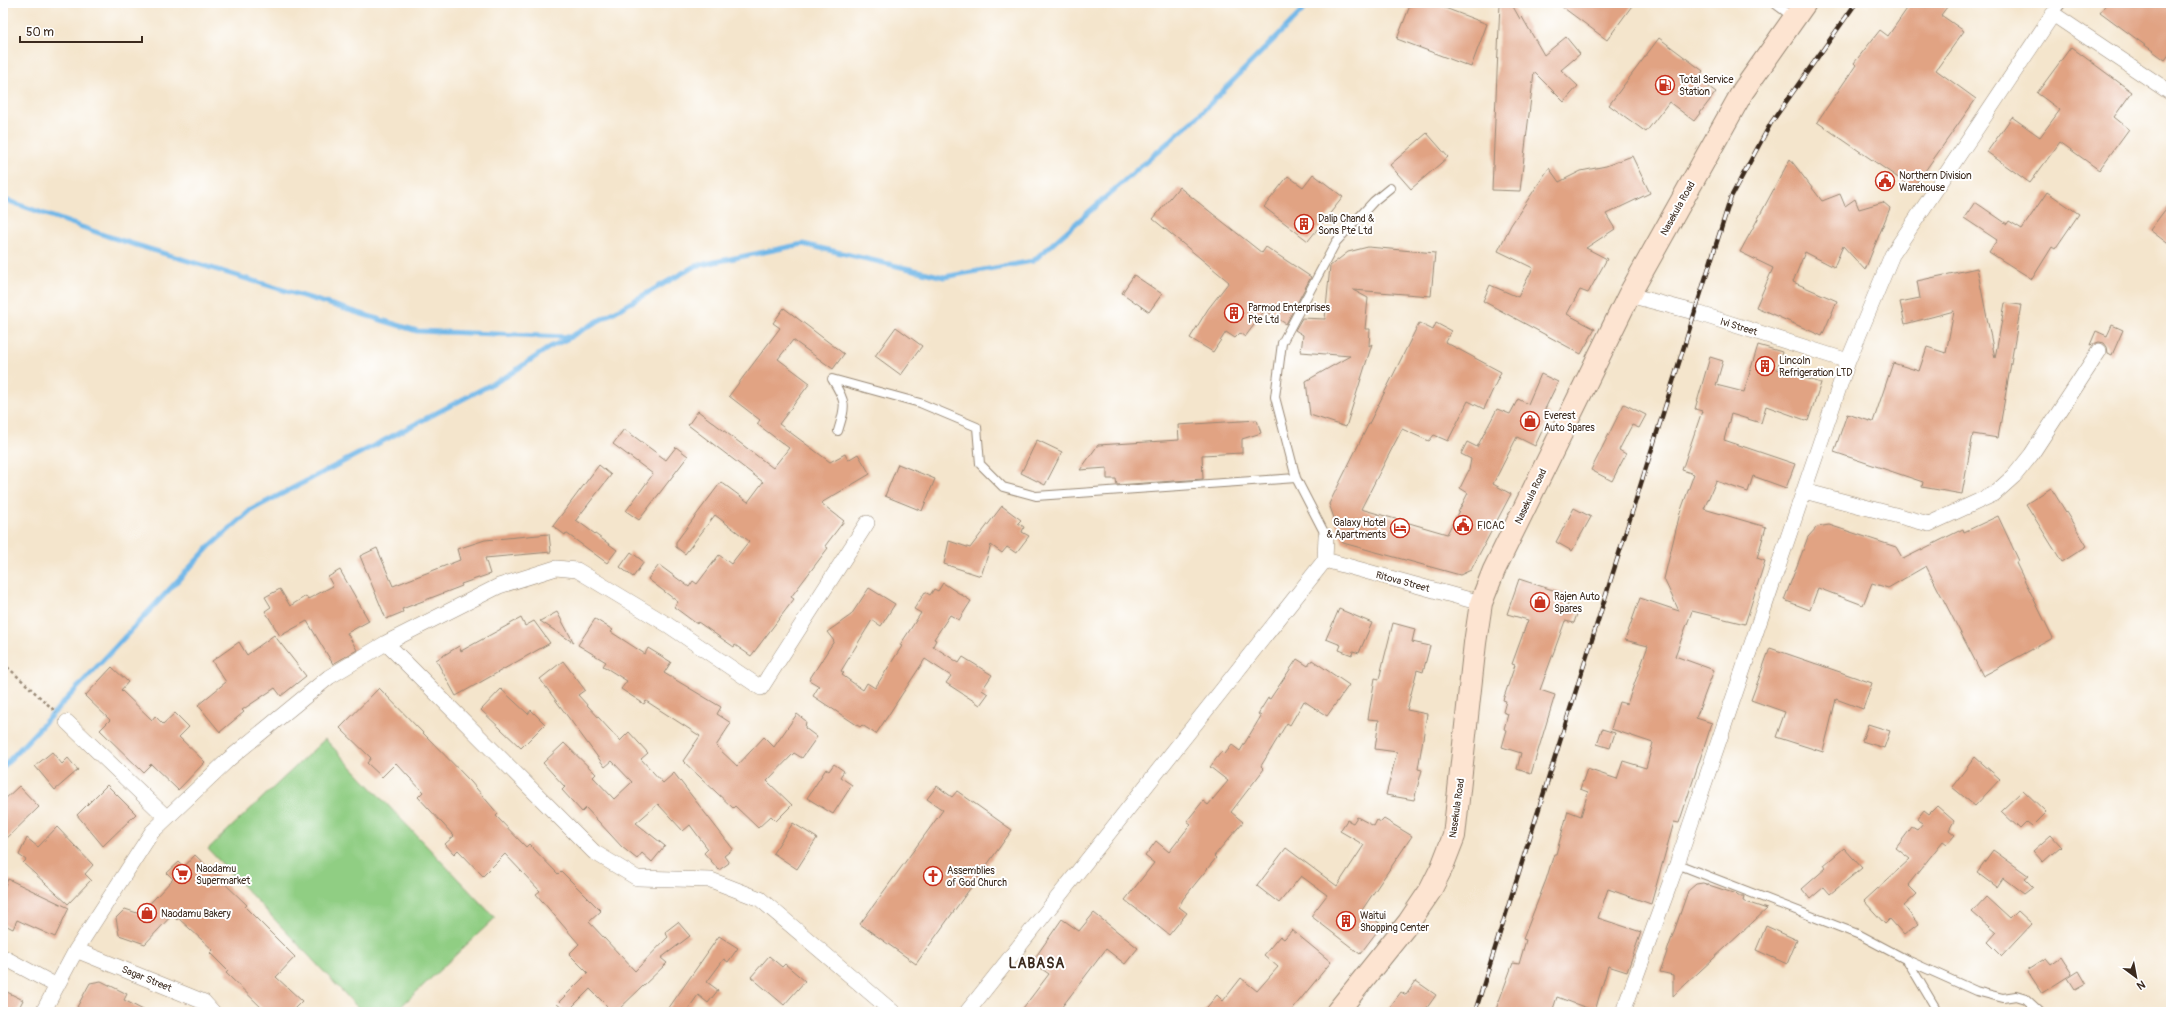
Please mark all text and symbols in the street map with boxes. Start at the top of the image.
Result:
scale bar [20,18,142,44]
text: 50 m [26,25,54,40]
fuel station icon: Total Service Station [1654,74,1676,96]
place label: Total Service Station [1679,74,1733,98]
public building icon: Northern Division Warehouse [1874,170,1896,192]
place label: Northern Division Warehouse [1899,170,1972,194]
street label: Nasekula Road [1658,179,1698,238]
building icon: Dalip Chand & Sons Pte Ltd [1293,213,1315,235]
place label: Dalip Chand & Sons Pte Ltd [1318,213,1374,237]
building icon: Parmod Enterprises Pte Ltd [1223,302,1245,324]
place label: Parmod Enterprises Pte Ltd [1248,302,1330,326]
street label: Ivi Street [1719,316,1760,339]
building icon: Lincoln Refrigeration LTD [1754,355,1776,377]
place label: Lincoln Refrigeration LTD [1779,355,1853,379]
shop icon: Everest Auto Spares [1519,410,1541,432]
place label: Everest Auto Spares [1544,410,1595,434]
street label: Nasekula Road [1512,467,1549,526]
public building icon: FICAC [1452,514,1474,536]
place label: Galaxy Hotel & Apartments [1326,517,1387,541]
hotel icon: Galaxy Hotel & Apartments [1389,517,1411,539]
place label: FICAC [1477,520,1505,532]
street label: Ritova Street [1374,569,1432,595]
shop icon: Rajen Auto Spares [1529,591,1551,613]
place label: Rajen Auto Spares [1554,591,1600,615]
street label: Nasekula Road [1447,778,1467,839]
supermarket icon: Naodamu Supermarket [171,863,193,885]
place label: Naodamu Supermarket [196,863,251,887]
church icon: Assemblies of God Church [922,865,944,887]
place label: Assemblies of God Church [947,865,1007,889]
shop icon: Naodamu Bakery [136,902,158,924]
place label: Naodamu Bakery [161,908,231,920]
building icon: Waitui Shopping Center [1335,910,1357,932]
place label: Waitui Shopping Center [1360,910,1429,934]
district label: LABASA [1009,955,1065,972]
north arrow [2116,957,2156,997]
street label: Sagar Street [120,963,174,995]
text: N [2134,978,2148,993]

